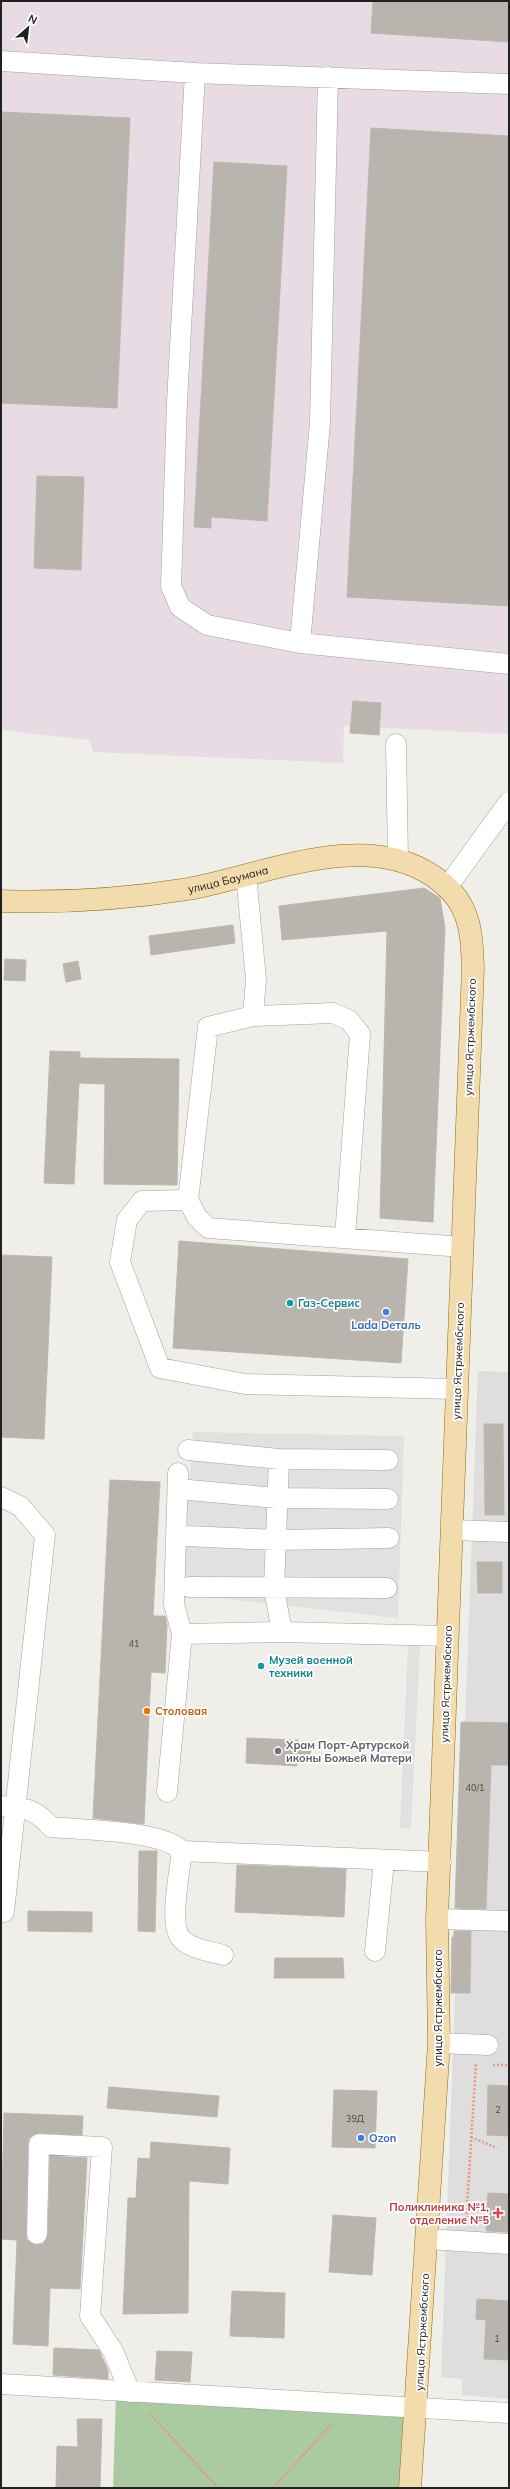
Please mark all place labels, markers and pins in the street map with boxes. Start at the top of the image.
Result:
place label: Газ-Сервис [298,1296,360,1310]
marker: Газ-Сервис [285,1298,295,1308]
marker: Lada Dеталь [381,1307,391,1317]
place label: Lada Dеталь [351,1318,421,1332]
place label: Музей военной техники [269,1653,353,1680]
marker: Музей военной техники [256,1661,266,1671]
place label: Столовая [155,1704,207,1718]
marker: Столовая [142,1706,152,1716]
place label: Храм Порт-Артурской иконы Божьей Матери [285,1738,412,1765]
marker: Храм Порт-Артурской иконы Божьей Матери [273,1746,283,1756]
place label: Ozon [369,2131,396,2145]
marker: Ozon [356,2133,366,2143]
place label: Поликлиника №1, отделение №5 [389,2200,489,2227]
marker: Поликлиника №1, отделение №5 [492,2207,504,2219]

